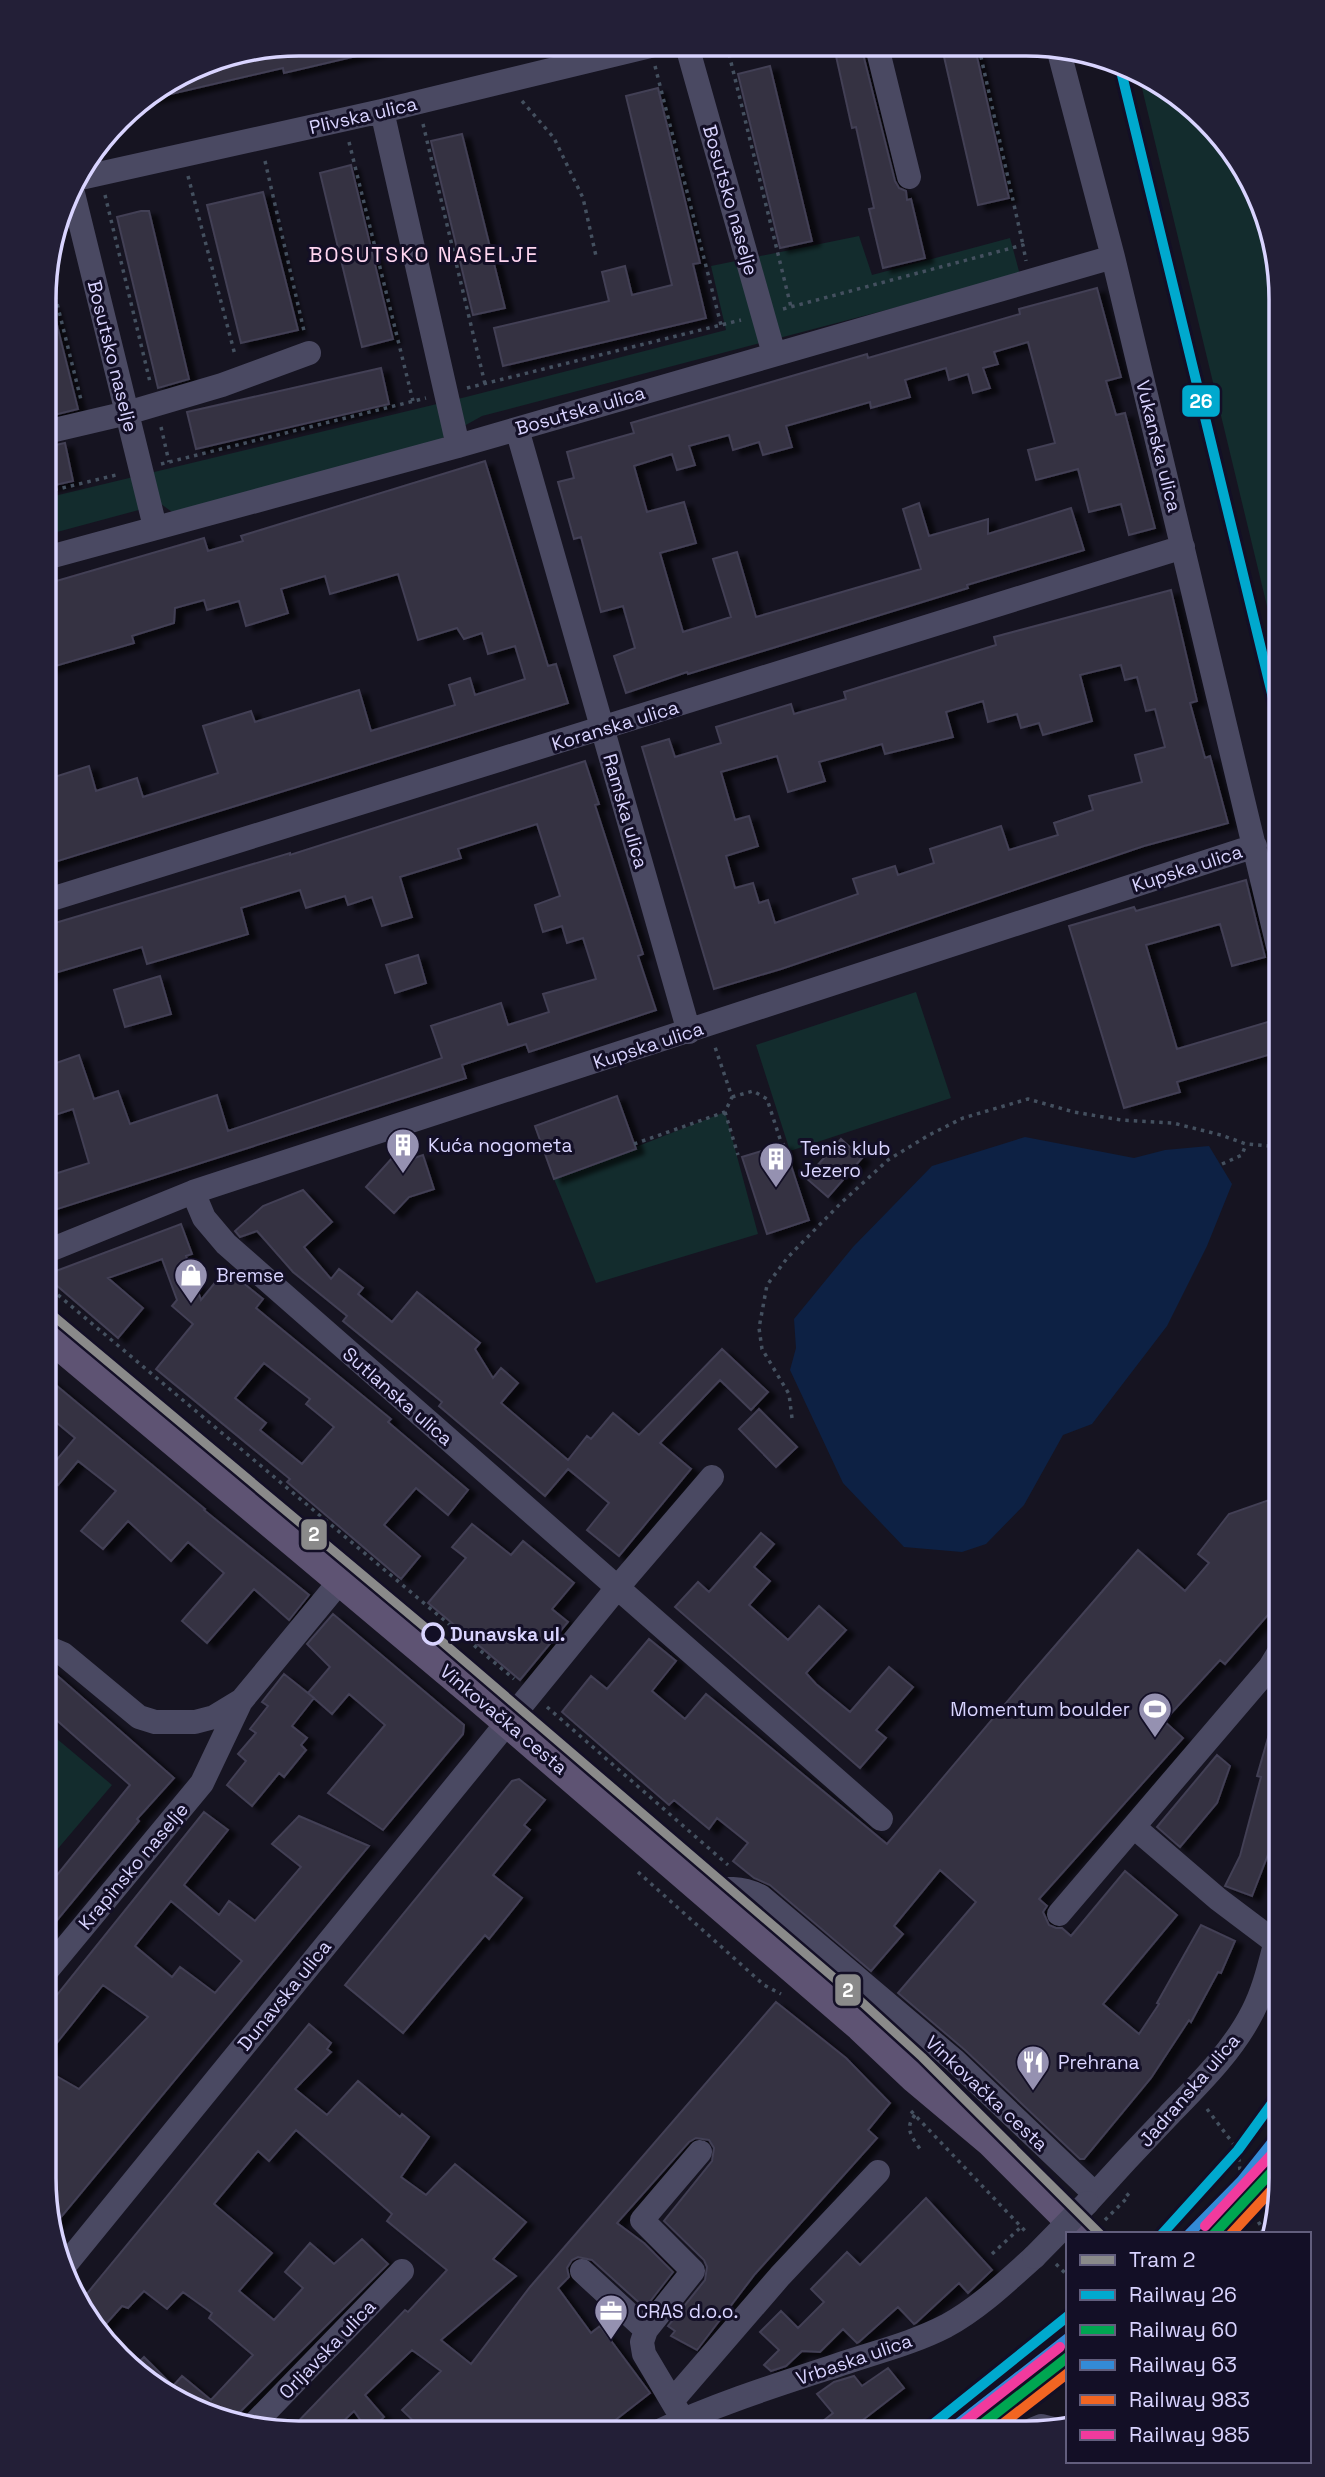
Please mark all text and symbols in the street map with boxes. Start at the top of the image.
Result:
street label: Plivska ulica [307,91,419,140]
street label: Bosutsko naselje [697,122,764,278]
district label: BOSUTSKO NASELJE [309,241,539,268]
street label: Bosutsko naselje [82,278,143,435]
street label: Vukanska ulica [1130,378,1187,515]
street label: Bosutska ulica [512,380,648,441]
line badge: 26 [1181,384,1221,418]
text: 26 [1189,389,1213,414]
street label: Koranska ulica [549,694,682,757]
street label: Ramska ulica [597,751,654,872]
street label: Kupska ulica [1129,839,1245,898]
street label: Kupska ulica [590,1016,706,1075]
building icon: Kuća nogometa [384,1126,422,1175]
place label: Kuća nogometa [428,1133,572,1158]
place label: Tenis klub Jezero [800,1136,890,1183]
building icon: Tenis klub Jezero [757,1140,795,1189]
shop icon: Bremse [172,1256,210,1305]
place label: Bremse [216,1263,284,1288]
street label: Sutlanska ulica [337,1342,458,1451]
line badge: 2 [300,1518,328,1551]
text: 2 [308,1522,320,1547]
place label: Dunavska ul. [450,1622,565,1647]
marker: Dunavska ul. [422,1623,444,1645]
street label: Vinkovačka cesta [435,1659,573,1780]
sports icon: Momentum boulder [1136,1690,1174,1739]
place label: Momentum boulder [950,1697,1130,1722]
street label: Krapinsko naselje [73,1798,194,1935]
street label: Dunavska ulica [232,1935,337,2056]
line badge: 2 [834,1973,862,2007]
text: 2 [842,1978,854,2003]
street label: Jadranska ulica [1133,2028,1245,2152]
street label: Vinkovačka cesta [920,2030,1053,2157]
restaurant icon: Prehrana [1014,2043,1052,2092]
place label: Prehrana [1058,2050,1140,2075]
legend [1066,2232,1311,2463]
text: Tram 2 [1129,2246,1196,2273]
text: Railway 26 [1129,2281,1237,2308]
office icon: CRAS d.o.o. [592,2292,630,2341]
street label: Orljavska ulica [274,2294,381,2404]
place label: CRAS d.o.o. [636,2299,738,2324]
text: Railway 60 [1129,2316,1238,2343]
street label: Vrbaska ulica [793,2328,915,2391]
text: Railway 63 [1129,2351,1237,2378]
text: Railway 983 [1129,2386,1250,2413]
text: Railway 985 [1129,2421,1250,2448]

